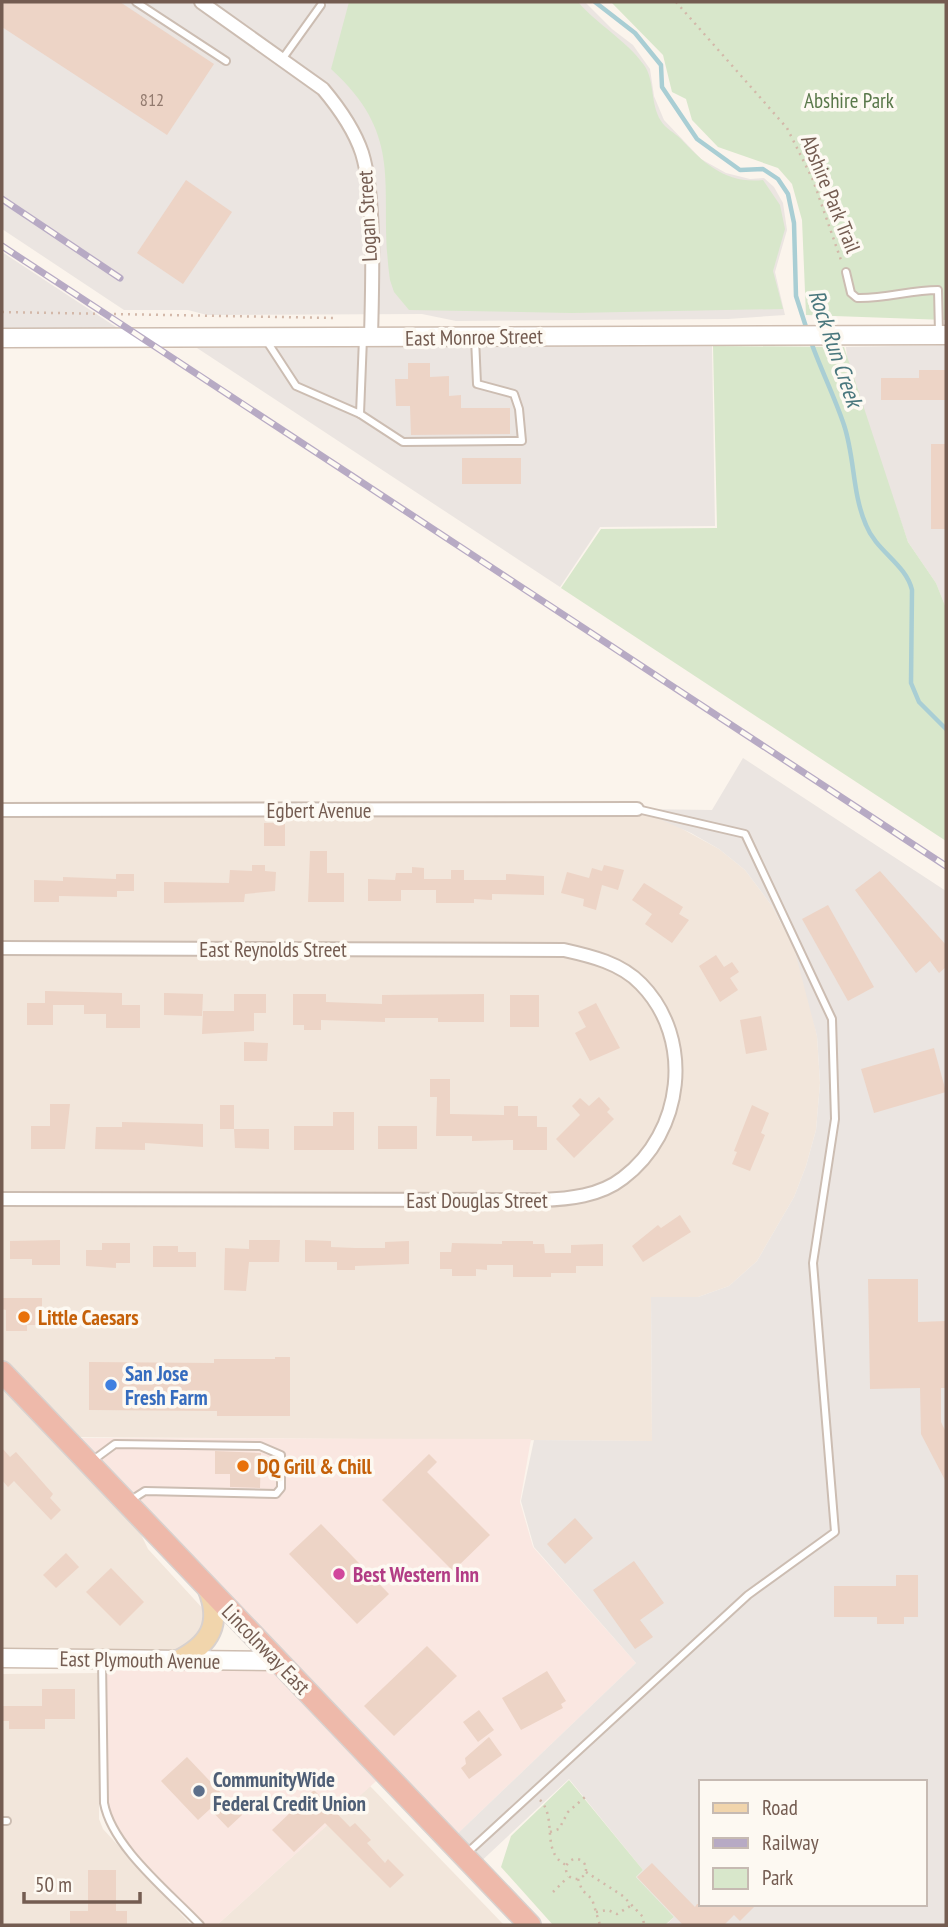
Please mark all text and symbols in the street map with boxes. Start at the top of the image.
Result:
park label: Abshire Park [804,87,894,114]
house number: 812 [140,88,164,111]
street label: Abshire Park Trail [795,131,867,257]
street label: Logan Street [351,169,383,262]
water label: Rock Run Creek [802,286,871,413]
street label: East Monroe Street [405,322,543,352]
street label: Egbert Avenue [267,797,371,824]
street label: East Reynolds Street [199,936,347,963]
street label: East Douglas Street [406,1187,548,1214]
place label: Little Caesars [38,1304,139,1331]
marker: Little Caesars [16,1309,32,1325]
place label: San Jose Fresh Farm [125,1360,208,1411]
marker: San Jose Fresh Farm [103,1377,119,1393]
place label: DQ Grill & Chill [257,1453,373,1480]
marker: DQ Grill & Chill [235,1458,251,1474]
place label: Best Western Inn [353,1561,479,1588]
marker: Best Western Inn [331,1566,347,1582]
street label: Lincolnway East [216,1598,316,1700]
street label: East Plymouth Avenue [59,1645,221,1675]
place label: CommunityWide Federal Credit Union [213,1766,366,1817]
legend [699,1780,927,1906]
marker: CommunityWide Federal Credit Union [191,1783,207,1799]
text: Road [762,1794,798,1821]
text: Railway [762,1829,819,1856]
scale bar [24,1860,140,1904]
text: Park [762,1864,793,1891]
text: 50 m [35,1871,72,1898]

